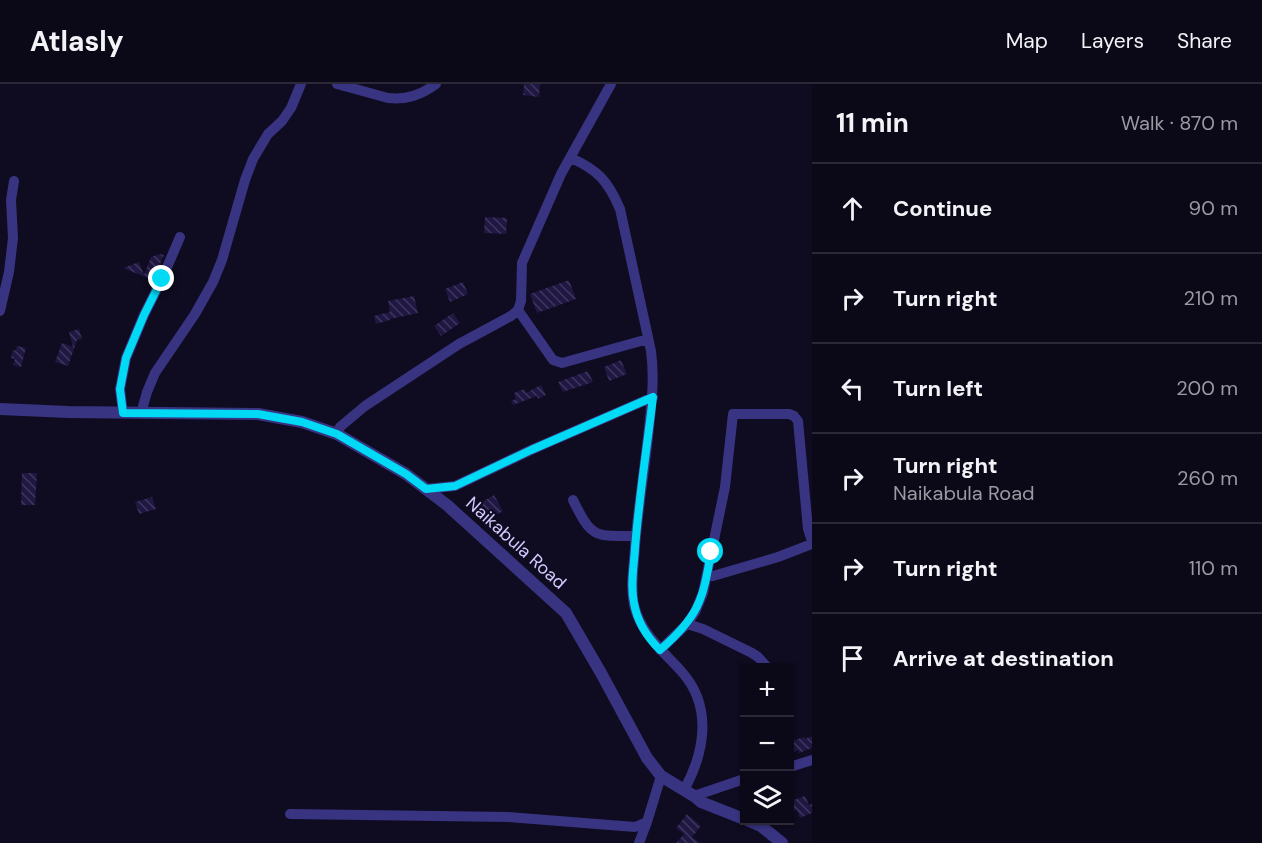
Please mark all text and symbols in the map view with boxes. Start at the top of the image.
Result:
text: Atlasly [30,23,124,60]
text: Map [1006,27,1048,55]
text: Layers [1081,27,1144,55]
text: Share [1177,27,1232,55]
text: 11 min [836,106,909,140]
text: Walk · 870 m [1121,110,1238,136]
icon: ahead [836,192,869,225]
text: Continue [893,194,992,223]
text: 90 m [1189,195,1238,221]
route end [148,265,174,291]
icon: right [836,282,869,315]
text: Turn right [893,284,998,313]
text: 210 m [1183,285,1238,311]
icon: left [836,372,869,405]
text: Turn left [893,374,983,403]
text: 200 m [1176,375,1238,401]
text: Turn right [893,451,998,480]
icon: right [836,462,869,495]
text: 260 m [1177,465,1238,491]
text: Naikabula Road [893,480,1035,506]
street label: Naikabula Road [461,491,571,595]
route start [697,538,723,564]
icon: right [836,552,869,585]
text: Turn right [893,554,998,583]
text: 110 m [1189,555,1238,581]
icon: arrive [836,642,869,675]
text: Arrive at destination [893,644,1114,673]
map controls [740,663,794,825]
button: + [740,663,794,717]
button: − [740,717,794,771]
button: layers [740,771,794,825]

